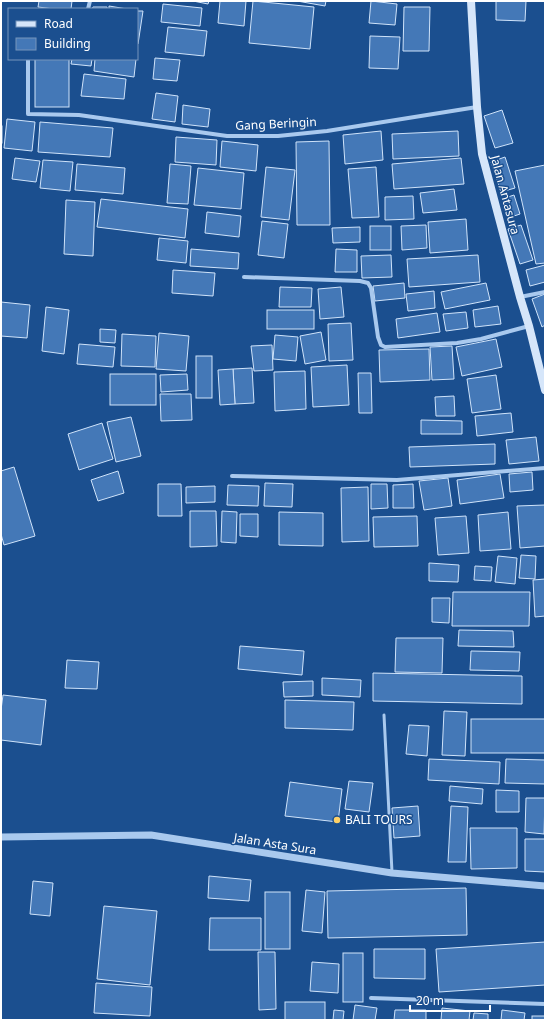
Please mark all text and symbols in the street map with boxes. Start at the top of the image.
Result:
legend [8,8,138,60]
text: Road [44,15,73,32]
text: Building [44,35,91,52]
street label: Gang Beringin [235,113,317,134]
street label: Jalan Antasura [487,153,524,236]
place label: BALI TOURS [345,811,413,828]
marker: BALI TOURS [332,815,342,825]
street label: Jalan Asta Sura [232,828,318,858]
scale bar [410,987,490,1013]
text: 20 m [416,992,444,1009]

